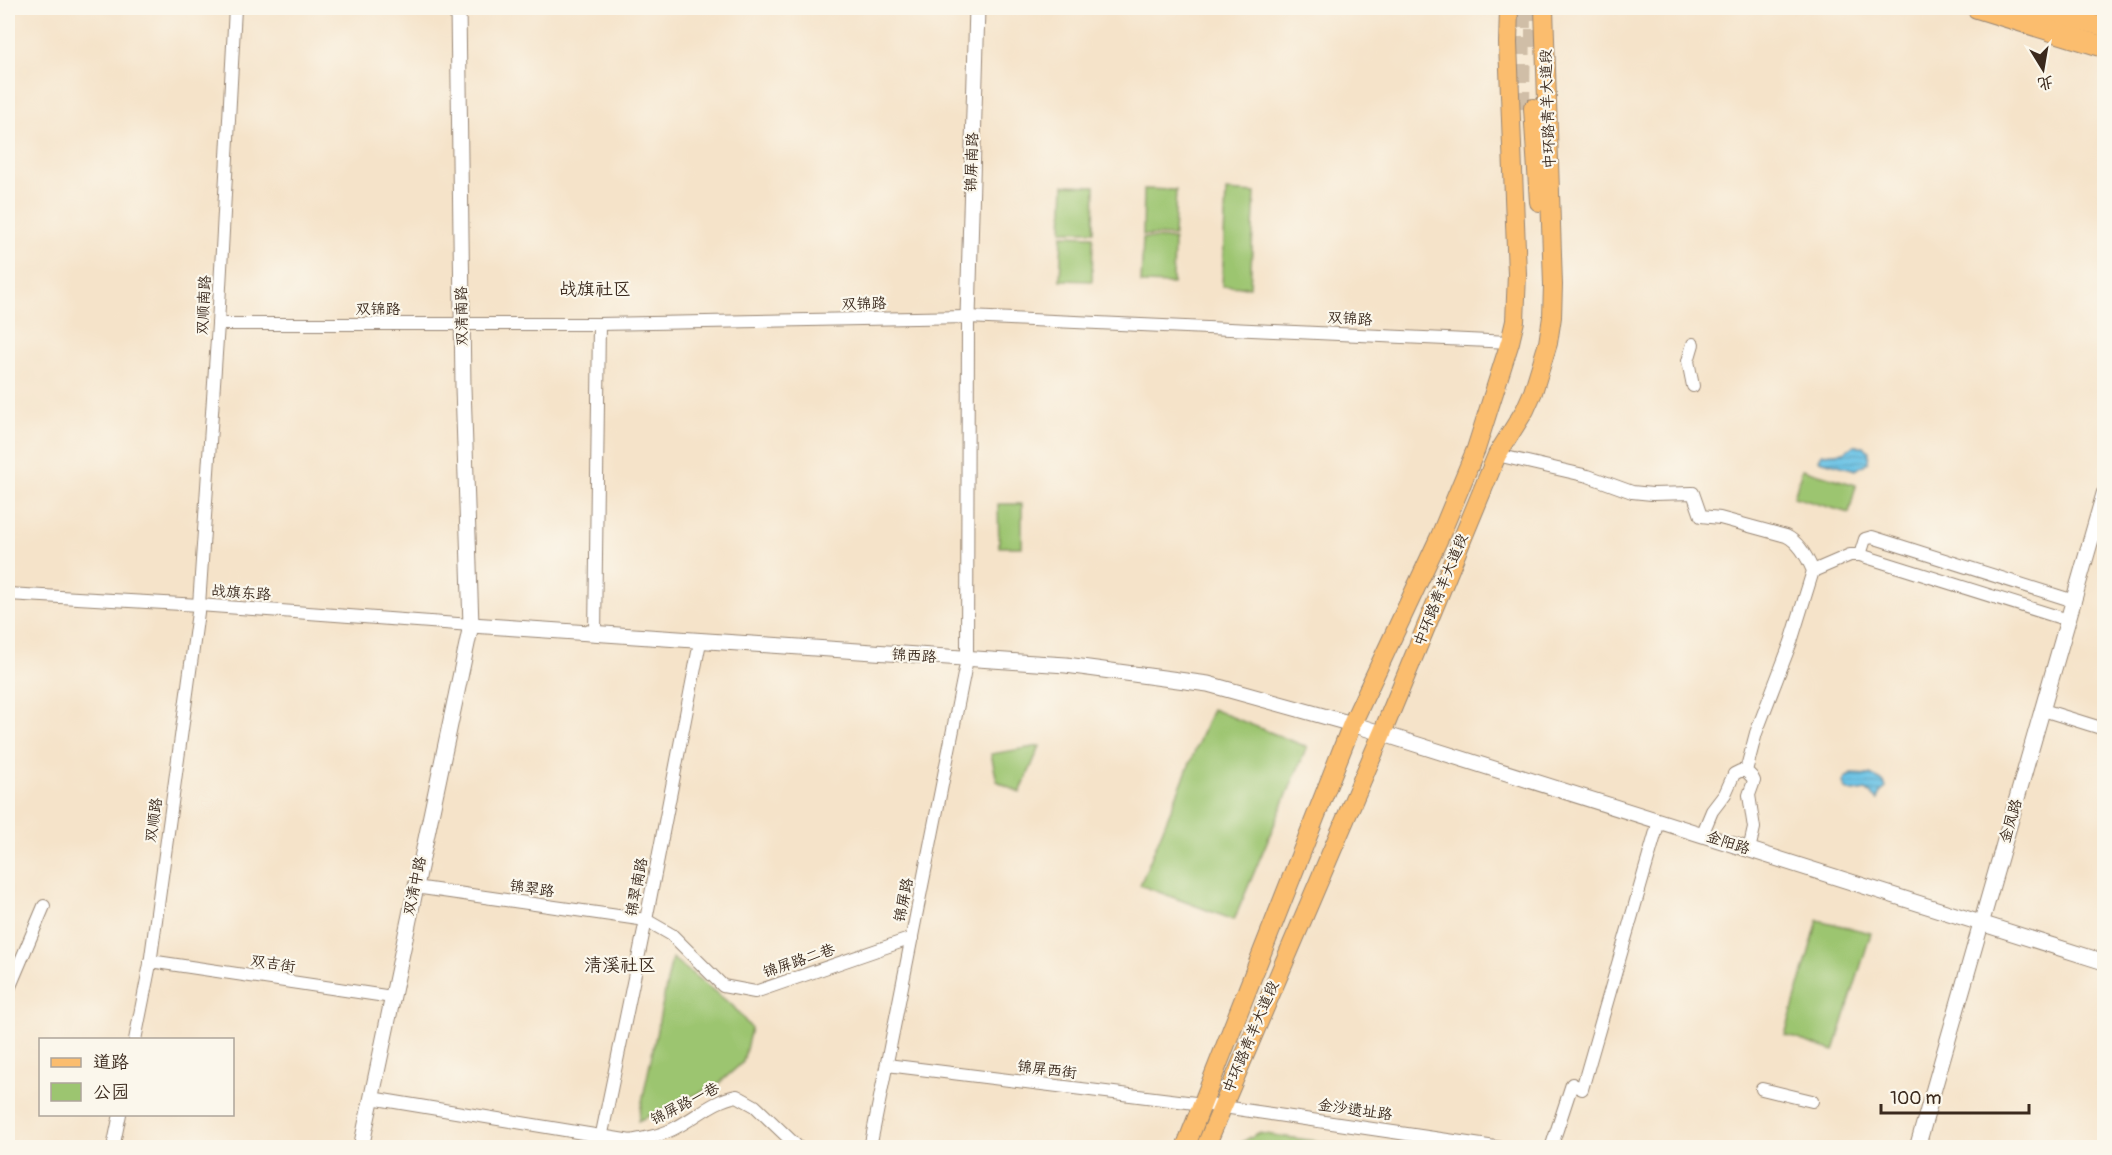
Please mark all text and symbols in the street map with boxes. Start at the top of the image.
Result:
north arrow [2013,39,2073,99]
street label: 中环路青羊大道段 [1536,49,1560,169]
text: 北 [2036,71,2055,94]
street label: 锦屏南路 [961,132,983,192]
street label: 双顺南路 [193,275,215,335]
district label: 战旗社区 [559,278,631,301]
street label: 双清南路 [452,286,472,346]
street label: 双锦路 [841,294,887,314]
street label: 双锦路 [355,300,401,319]
street label: 双锦路 [1327,308,1373,330]
street label: 中环路青羊大道段 [1410,531,1472,649]
street label: 战旗东路 [210,581,272,605]
street label: 锦西路 [891,645,937,667]
street label: 双顺路 [141,796,167,844]
street label: 金凤路 [1996,797,2026,845]
street label: 金阳路 [1704,827,1752,859]
street label: 双清中路 [399,855,431,917]
street label: 锦翠南路 [622,856,652,918]
street label: 锦翠路 [508,876,556,902]
street label: 锦屏路 [890,876,918,924]
street label: 锦屏路二巷 [760,940,838,982]
street label: 双吉街 [249,951,297,977]
district label: 清溪社区 [584,954,656,977]
street label: 中环路青羊大道段 [1219,978,1283,1096]
legend [39,1038,234,1116]
text: 道路 [93,1051,129,1074]
street label: 锦屏西街 [1016,1057,1078,1083]
scale bar [1881,1077,2030,1115]
street label: 锦屏路一巷 [647,1079,723,1129]
text: 公园 [93,1081,129,1104]
text: 100 m [1890,1087,1942,1110]
street label: 金沙遗址路 [1317,1095,1393,1125]

